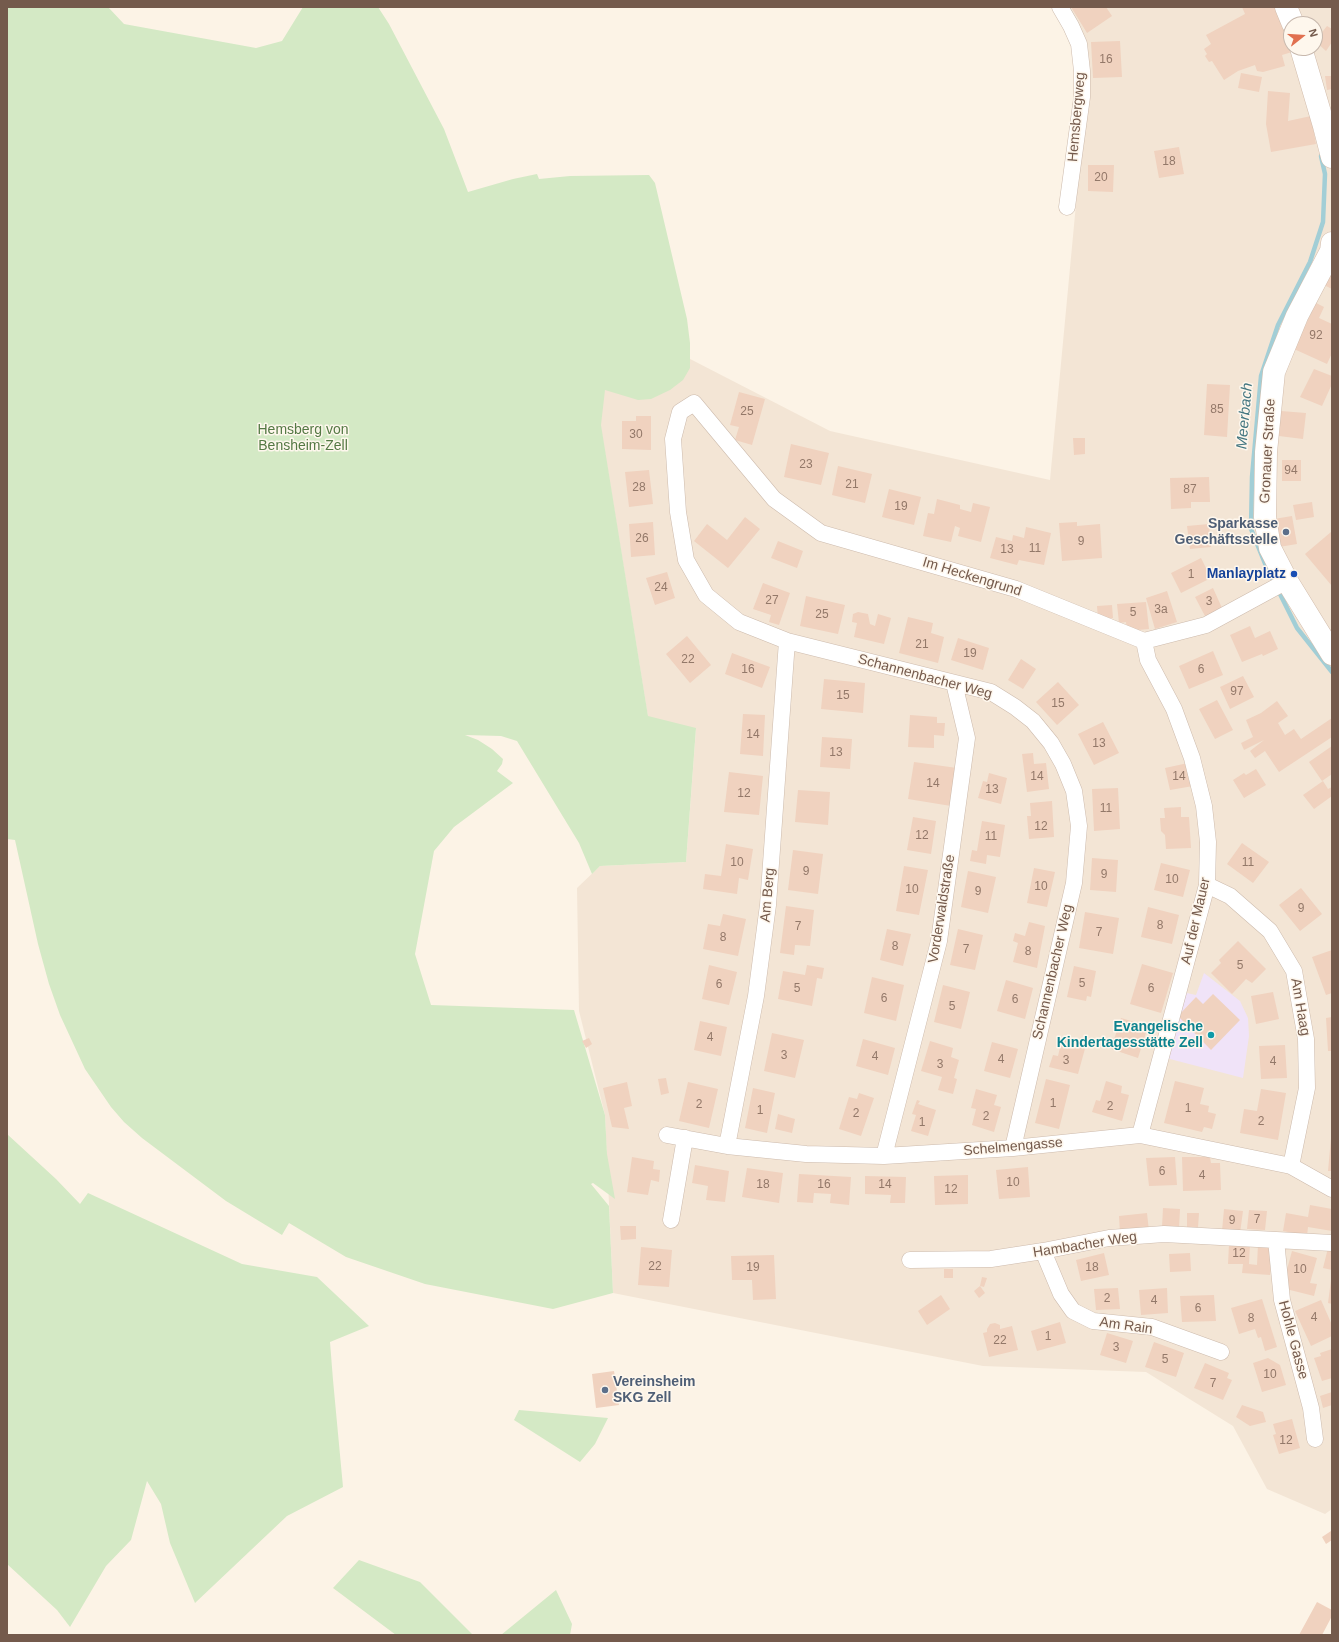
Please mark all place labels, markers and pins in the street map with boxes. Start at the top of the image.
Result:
place label: Sparkasse Geschäftsstelle [1175,516,1278,548]
marker: Sparkasse Geschäftsstelle [1281,527,1291,537]
place label: Manlayplatz [1207,566,1286,582]
marker: Manlayplatz [1289,569,1299,579]
place label: Evangelische Kindertagesstätte Zell [1057,1019,1203,1052]
marker: Evangelische Kindertagesstätte Zell [1206,1030,1216,1040]
place label: Vereinsheim SKG Zell [613,1374,695,1406]
marker: Vereinsheim SKG Zell [600,1385,610,1395]

